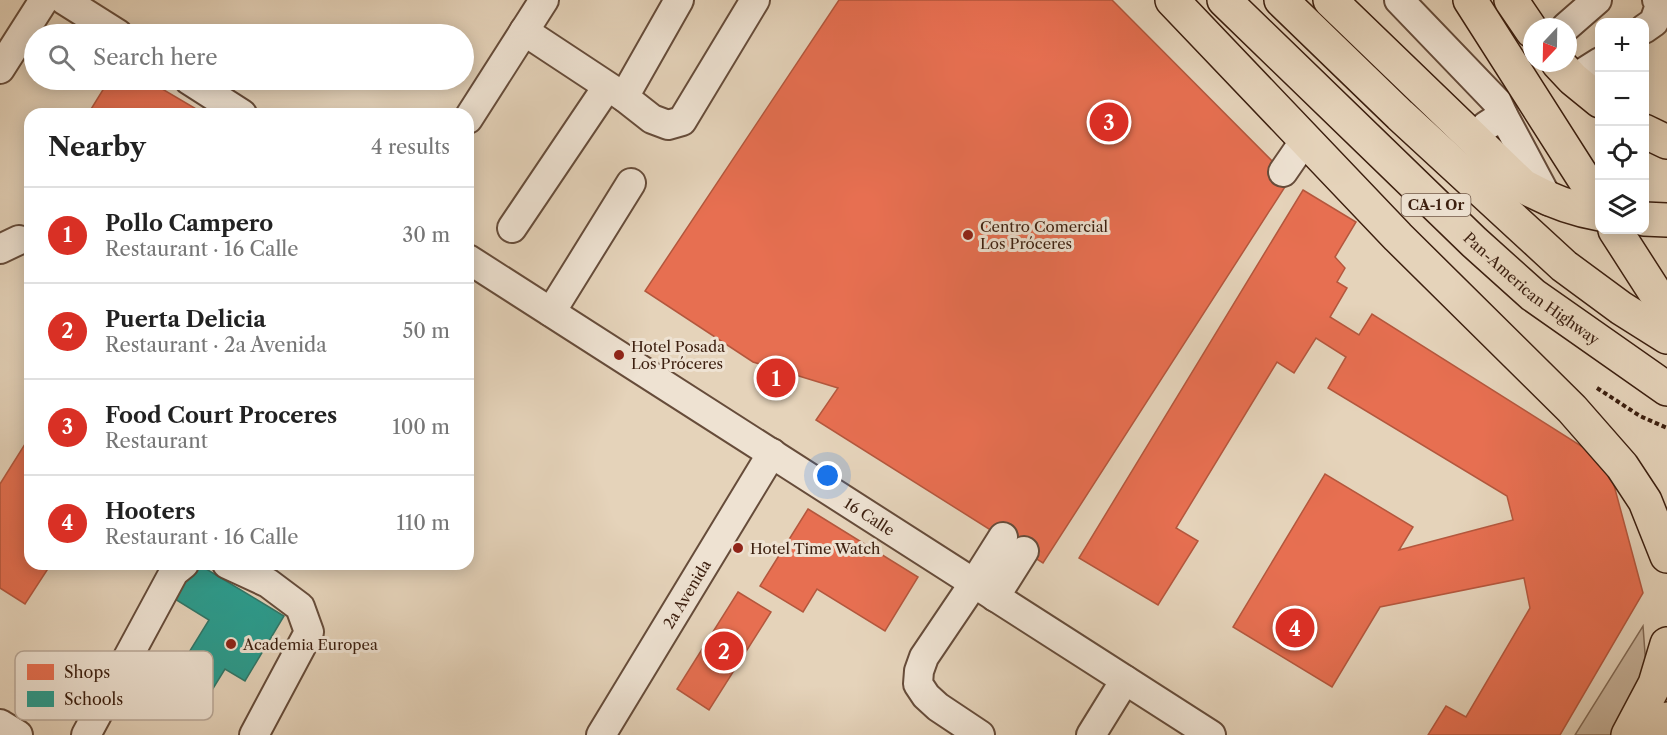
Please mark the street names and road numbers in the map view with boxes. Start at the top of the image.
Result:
road number: CA-1 Or [1402,194,1470,216]
street label: Pan-American Highway [1460,228,1604,349]
street label: 16 Calle [841,493,898,539]
street label: 2a Avenida [658,556,715,632]

